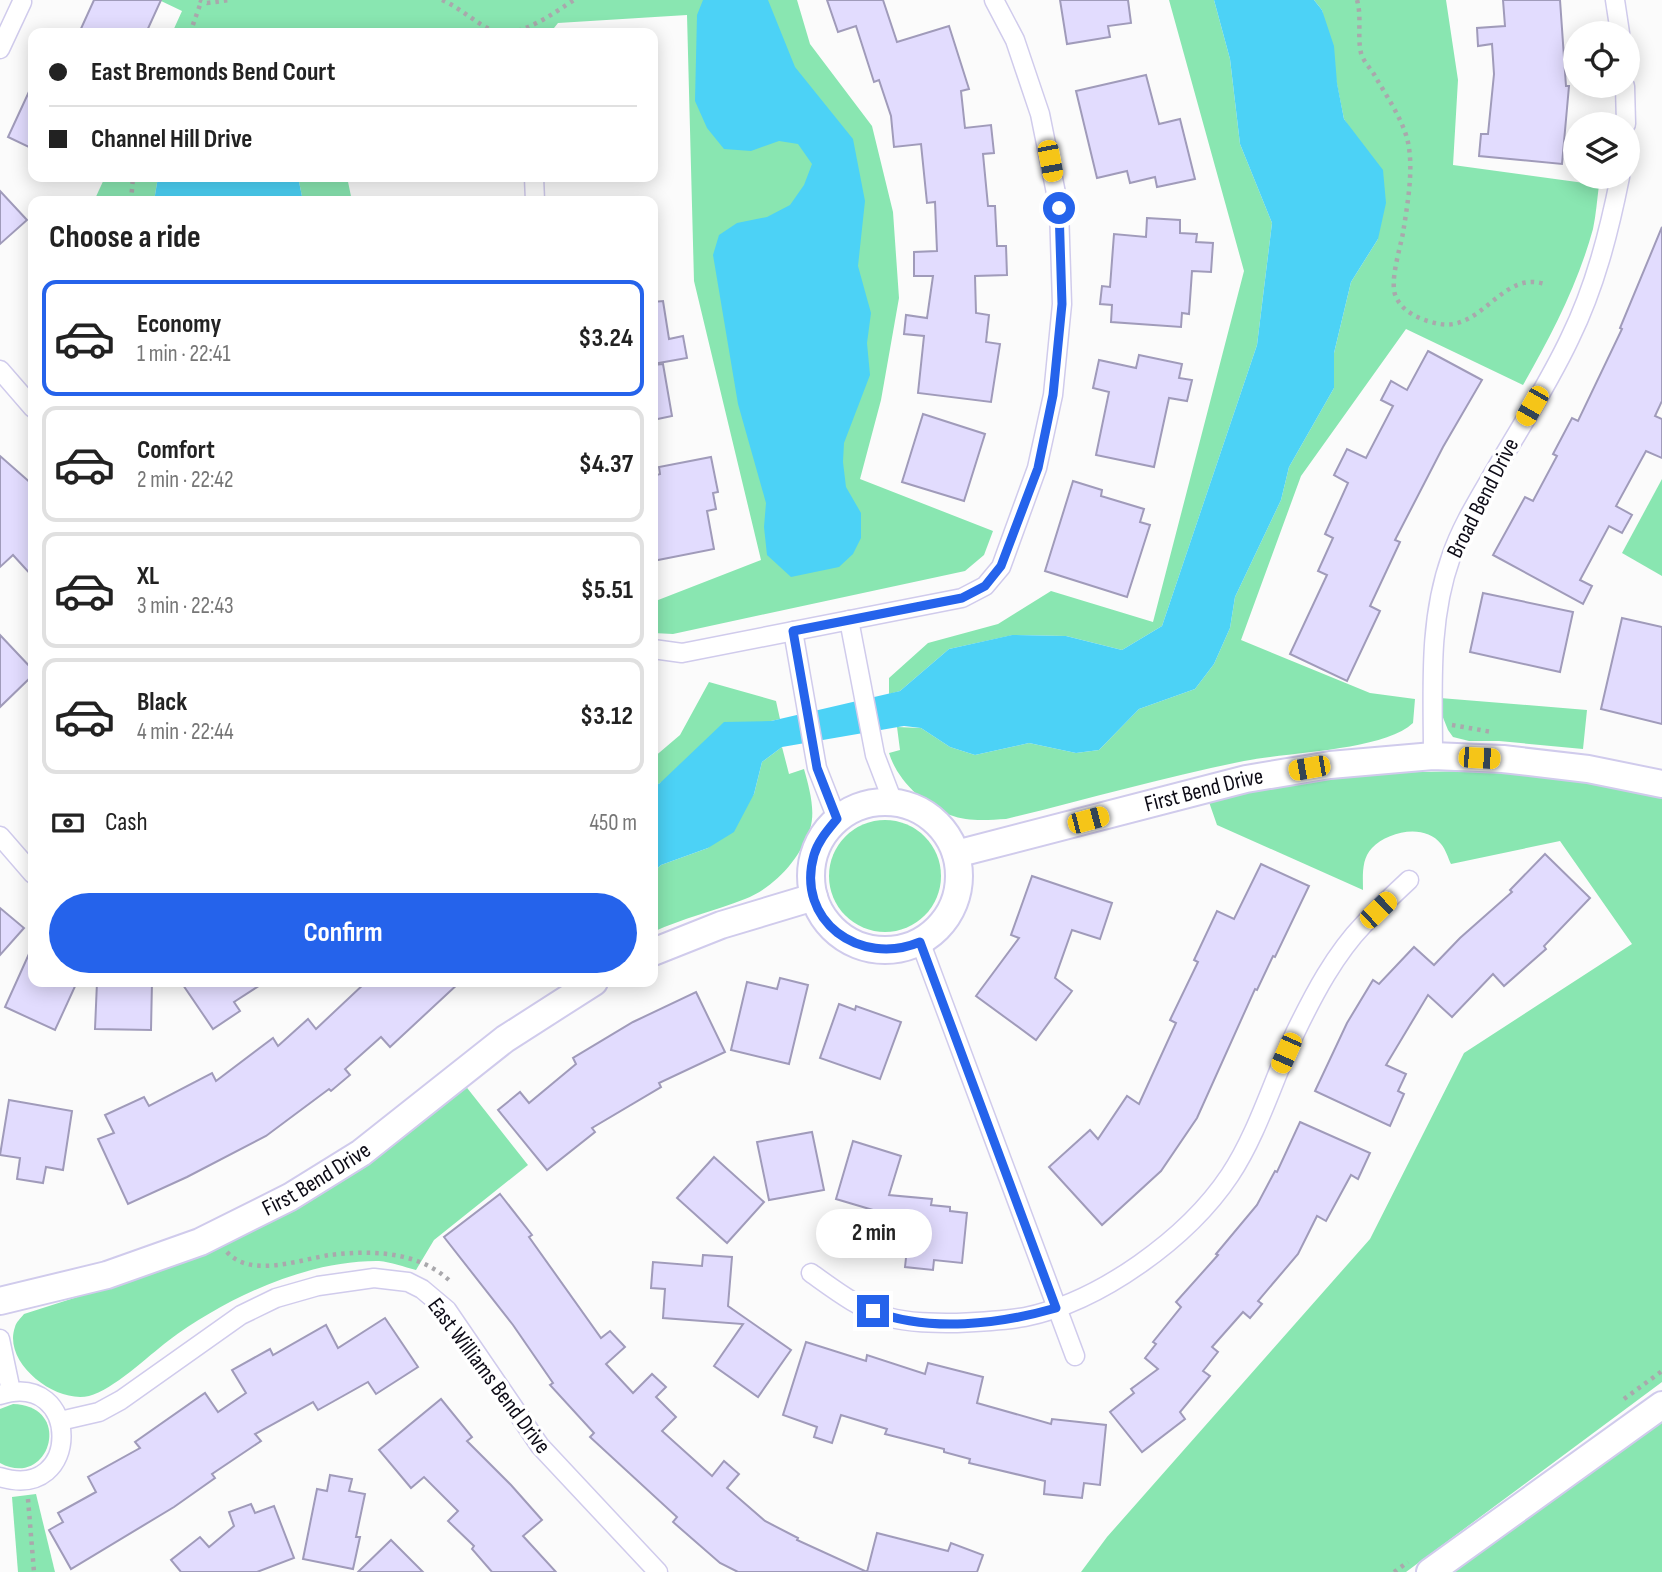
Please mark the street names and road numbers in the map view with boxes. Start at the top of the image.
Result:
street label: Broad Bend Drive [1441,433,1525,563]
street label: First Bend Drive [1142,762,1265,819]
street label: First Bend Drive [258,1137,377,1223]
street label: East Williams Bend Drive [421,1293,557,1459]

